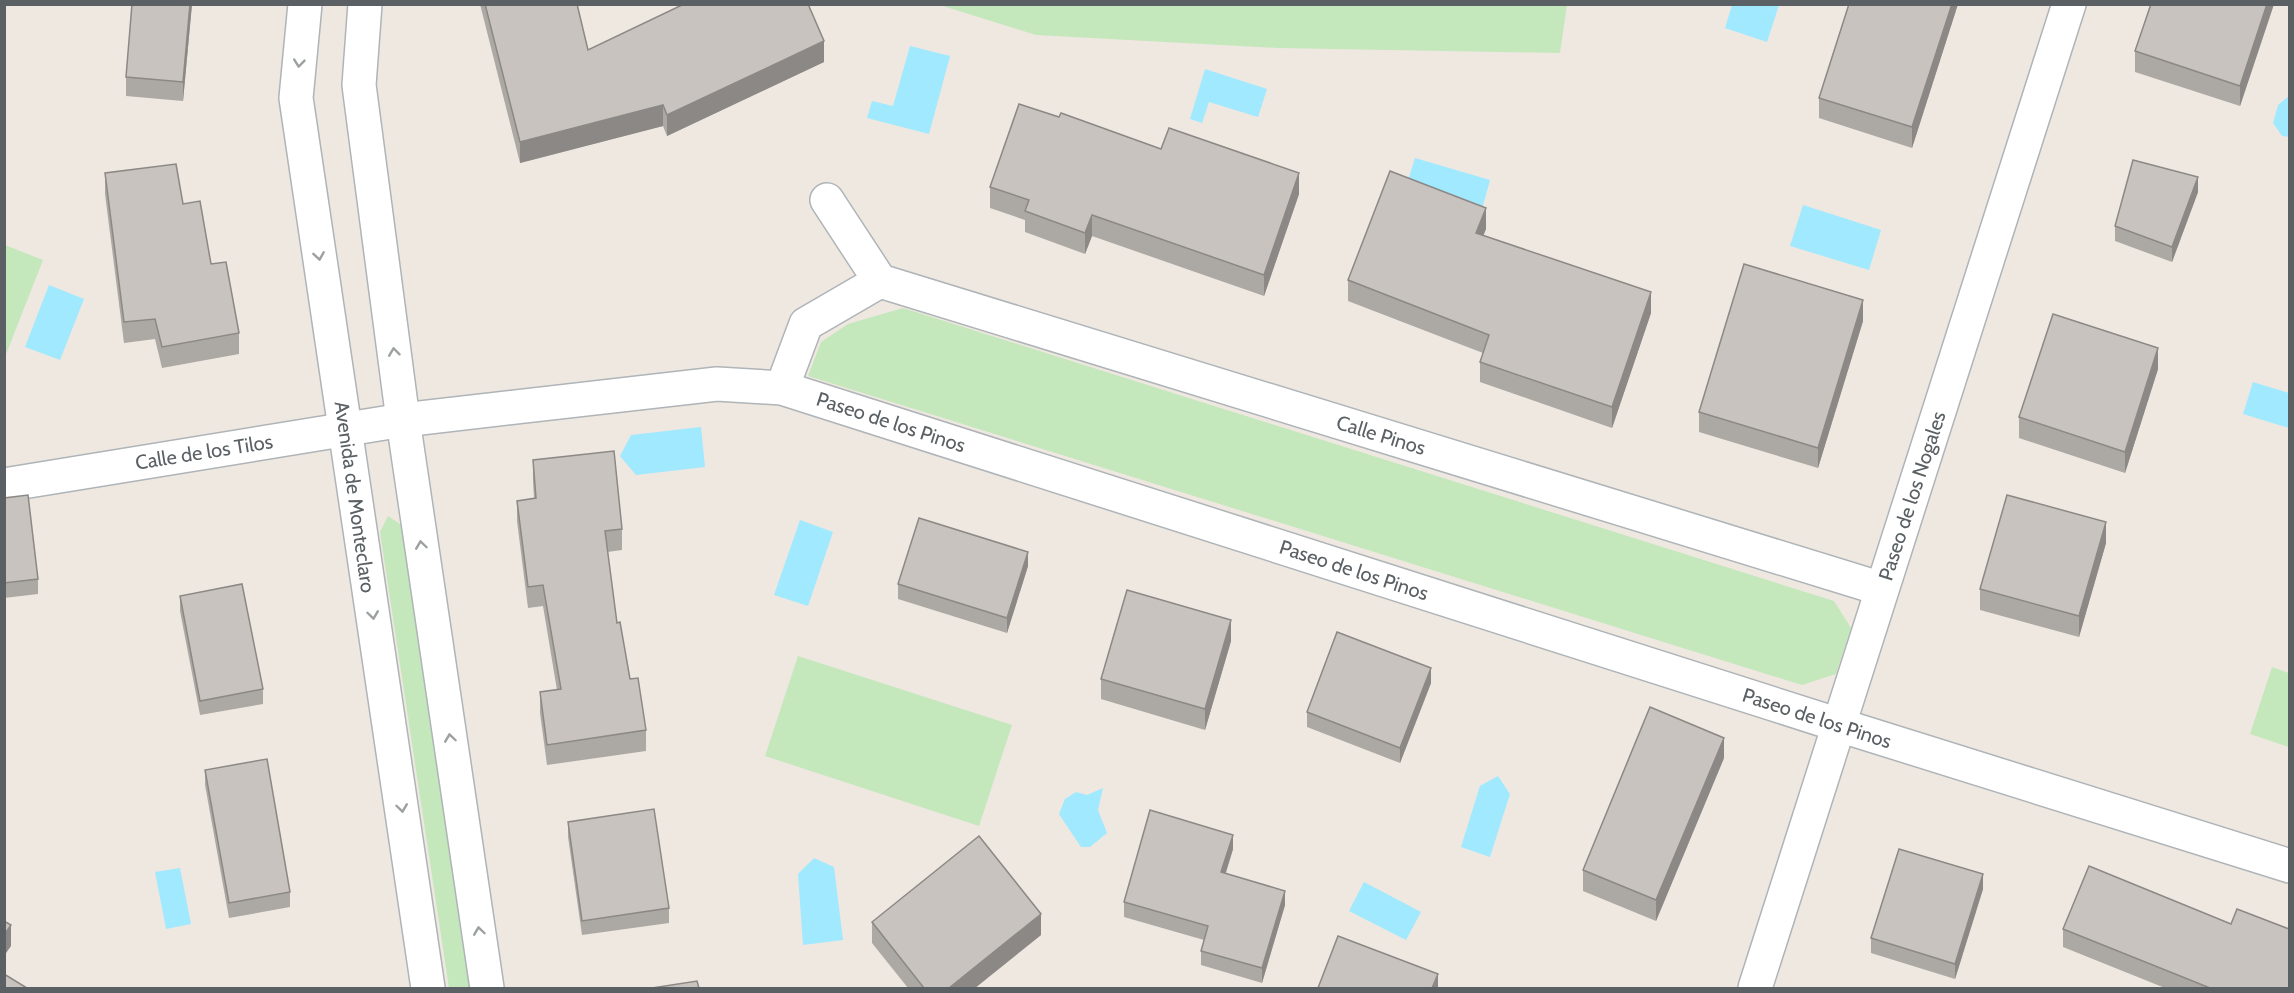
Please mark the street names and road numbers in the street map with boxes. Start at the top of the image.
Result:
street label: Paseo de los Pinos [814,387,968,457]
street label: Avenida de Monteclaro [330,400,380,594]
street label: Paseo de los Nogales [1873,408,1951,584]
street label: Calle Pinos [1333,410,1429,460]
street label: Calle de los Tilos [134,429,274,475]
street label: Paseo de los Pinos [1277,535,1431,605]
street label: Paseo de los Pinos [1740,683,1894,753]

